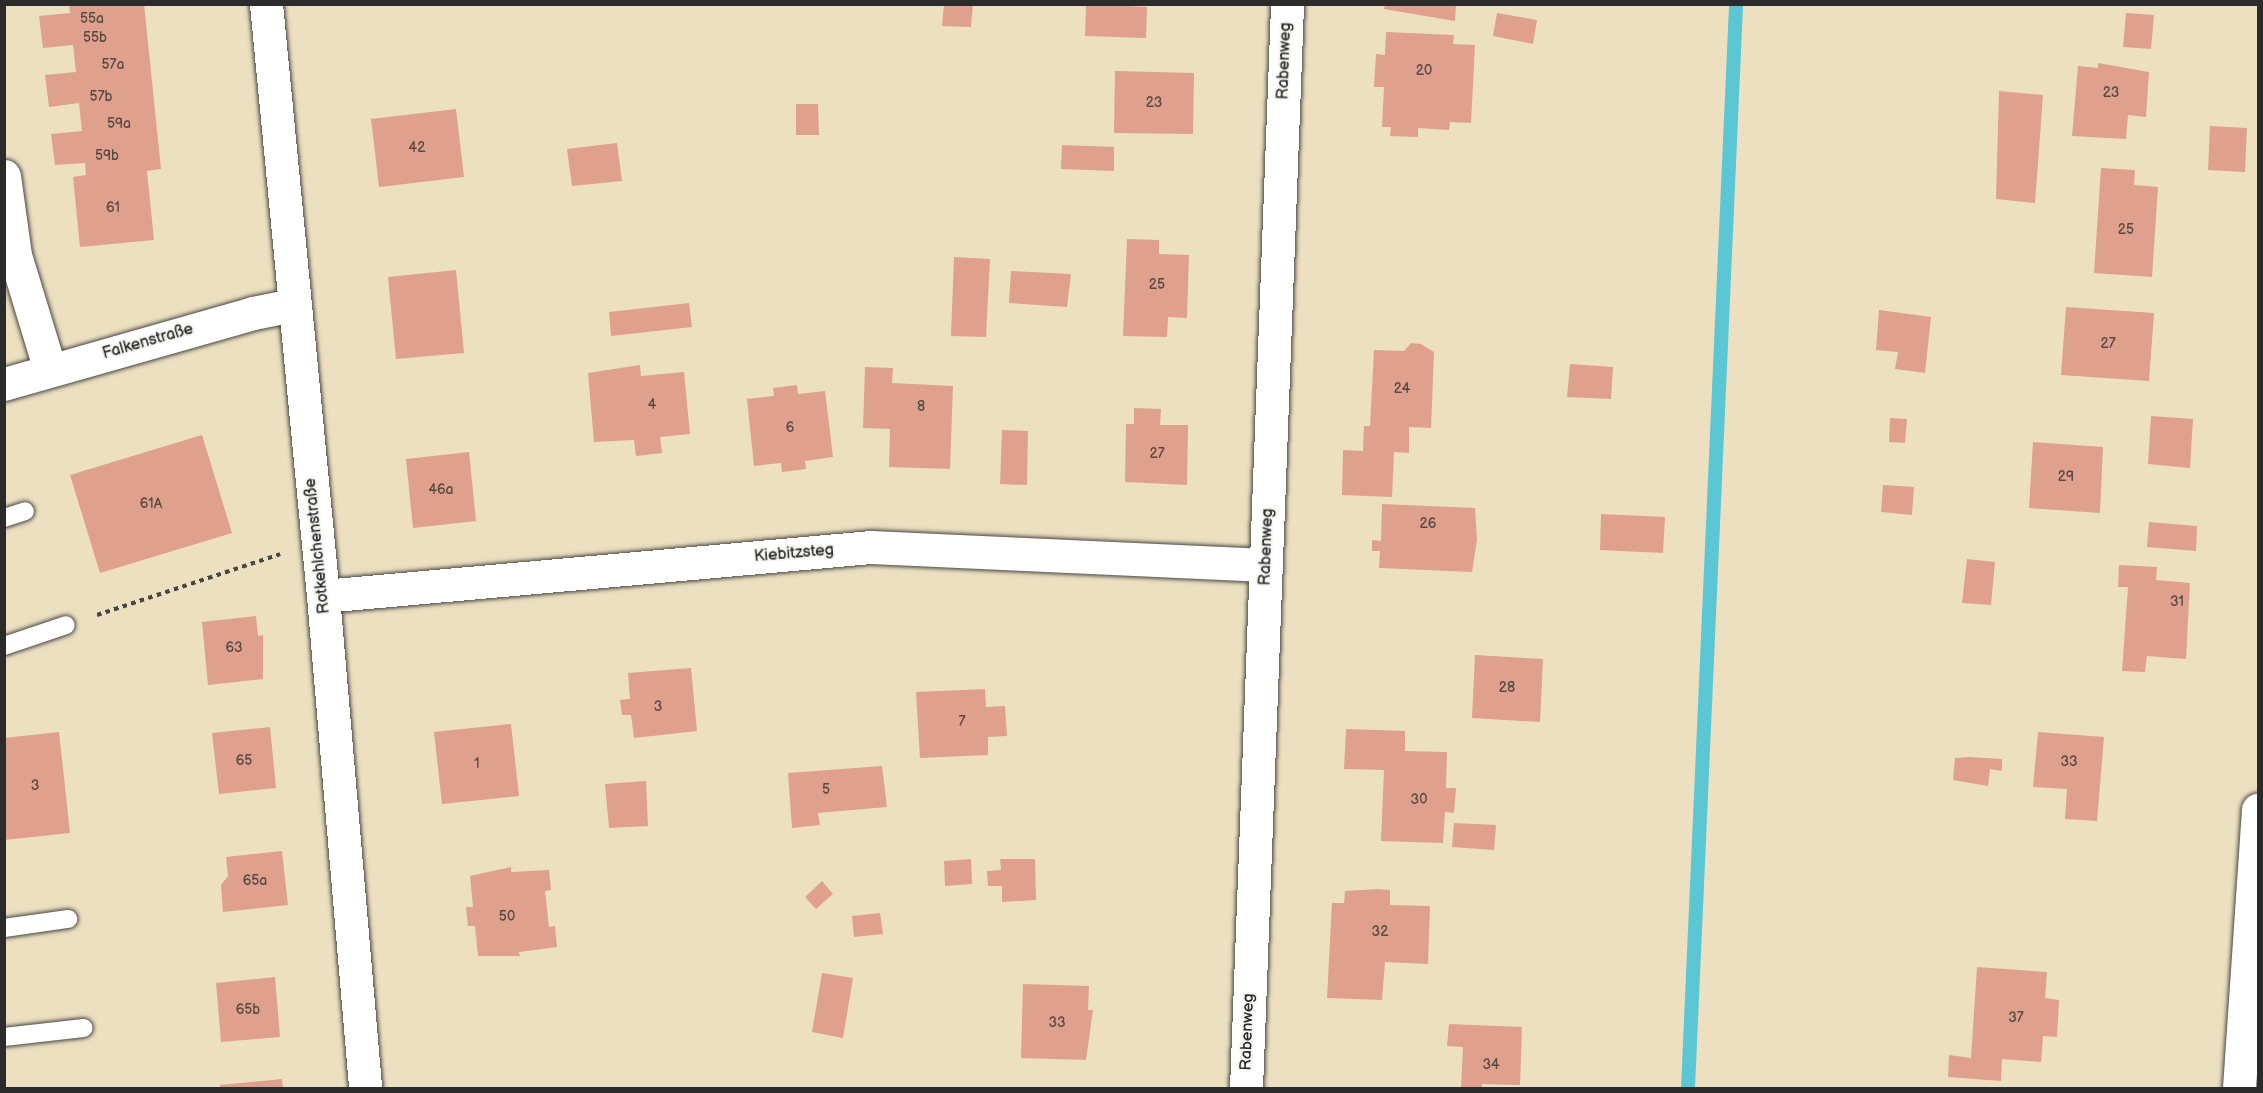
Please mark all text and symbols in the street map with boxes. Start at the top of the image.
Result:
house number: 55a [80,11,104,27]
street label: Rabenweg [1274,22,1296,100]
house number: 55b [83,30,107,46]
house number: 57a [102,57,124,73]
house number: 20 [1416,63,1432,79]
house number: 23 [2103,85,2119,101]
house number: 57b [90,89,112,105]
house number: 23 [1146,95,1162,111]
house number: 59a [107,116,131,132]
house number: 42 [409,140,425,156]
house number: 59b [95,148,119,164]
house number: 61 [106,200,120,216]
house number: 25 [2118,222,2134,238]
house number: 25 [1149,277,1165,293]
street label: Falkenstraße [100,320,196,364]
house number: 27 [2100,336,2116,352]
house number: 24 [1394,381,1410,397]
house number: 4 [648,397,656,413]
house number: 8 [917,399,925,415]
house number: 6 [786,420,794,436]
house number: 27 [1149,446,1165,462]
house number: 29 [2058,469,2074,485]
street label: Rotkehlchenstraße [301,477,335,615]
house number: 46a [428,482,454,498]
house number: 61A [140,496,162,512]
street label: Rabenweg [1256,508,1278,586]
house number: 26 [1420,516,1436,532]
street label: Kiebitzsteg [753,541,835,567]
house number: 31 [2170,594,2184,610]
house number: 63 [225,640,243,656]
house number: 28 [1499,680,1515,696]
house number: 3 [654,699,662,715]
house number: 7 [959,714,965,730]
house number: 65 [236,753,252,769]
house number: 33 [2060,754,2078,770]
house number: 1 [474,756,480,772]
house number: 3 [31,778,39,794]
house number: 5 [822,782,830,798]
house number: 30 [1411,792,1427,808]
house number: 65a [243,873,267,889]
house number: 50 [499,909,515,925]
house number: 32 [1372,924,1388,940]
street label: Rabenweg [1237,993,1259,1071]
house number: 65b [236,1002,260,1018]
house number: 37 [2008,1010,2024,1026]
house number: 33 [1048,1015,1066,1031]
house number: 34 [1482,1057,1500,1073]

